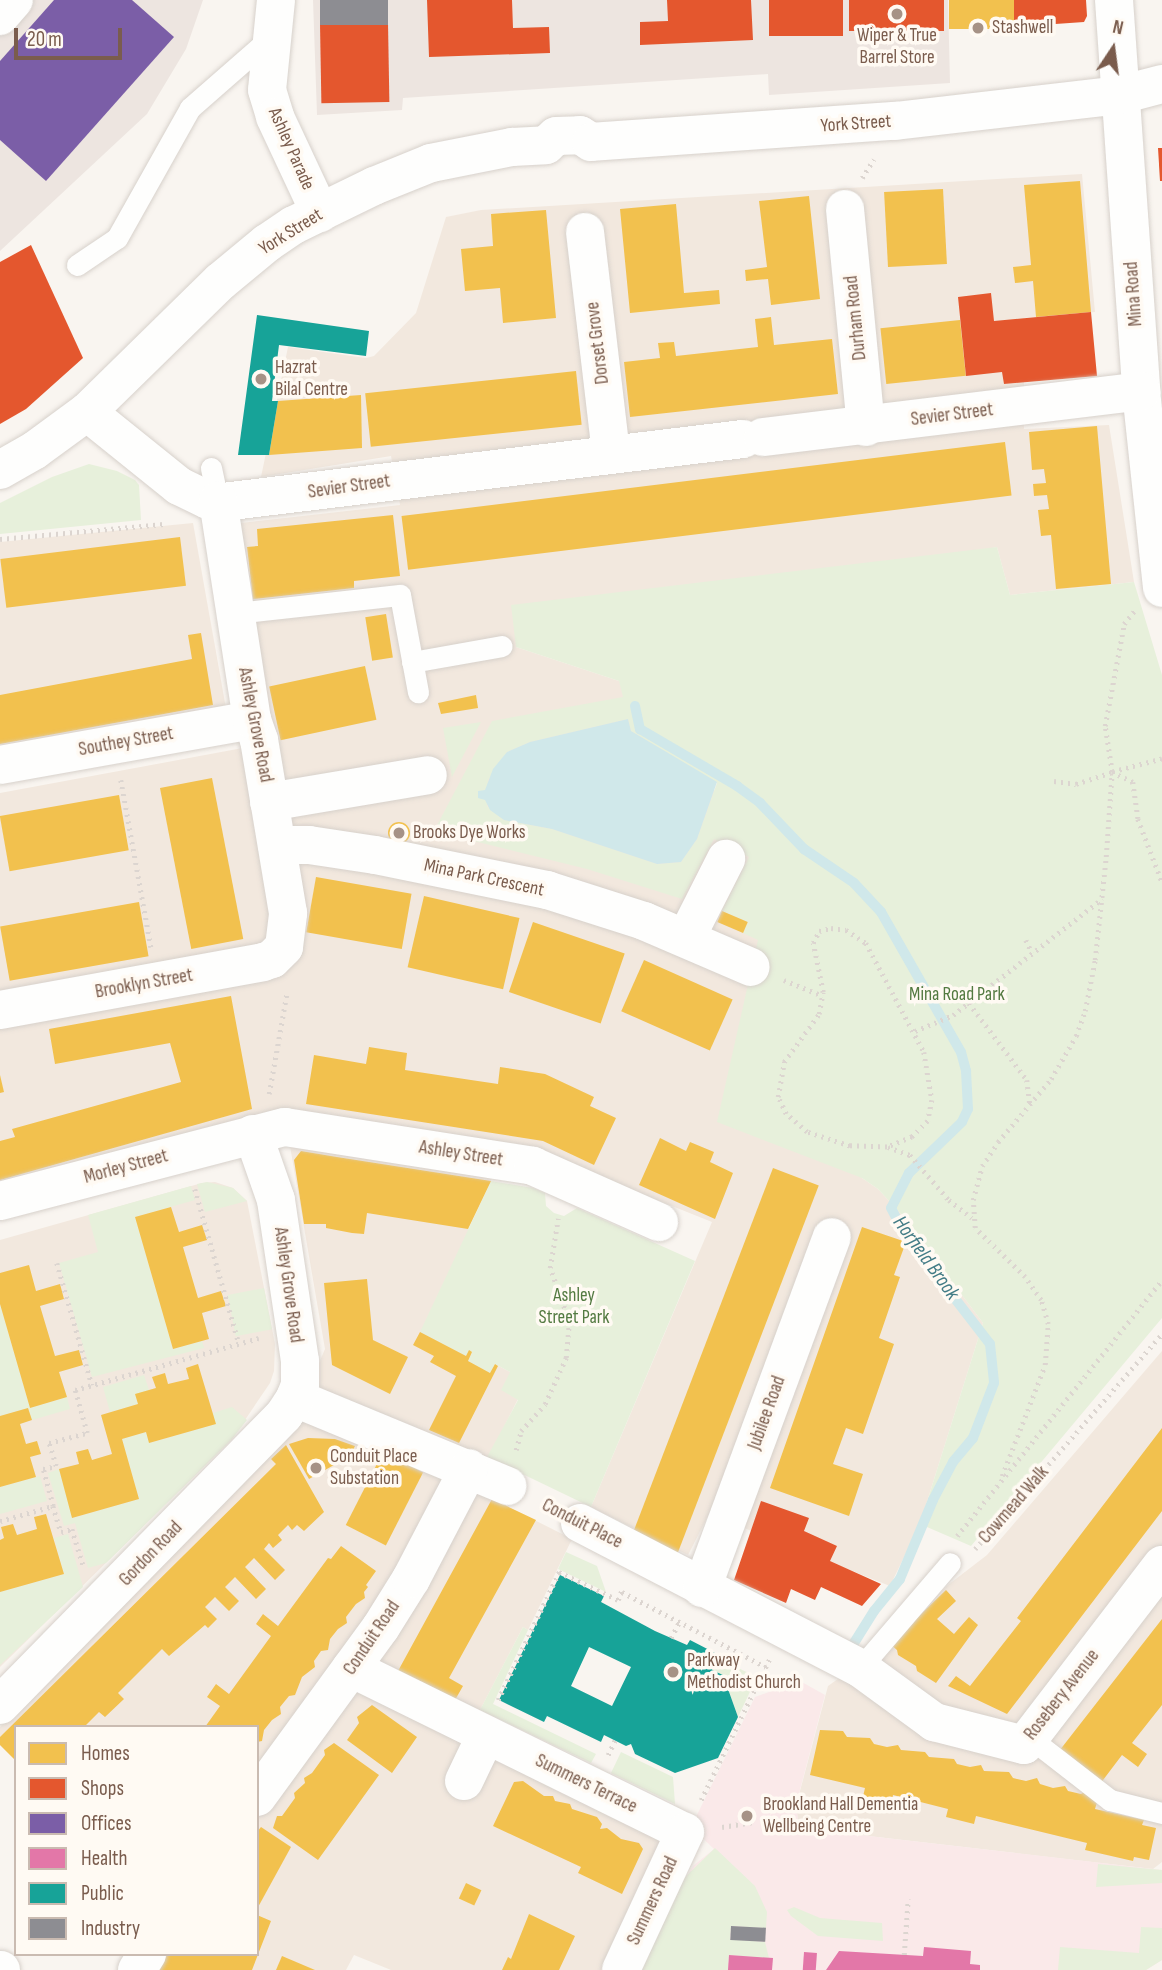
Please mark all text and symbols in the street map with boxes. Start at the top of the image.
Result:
marker: Wiper & True Barrel Store [889,6,905,22]
scale bar [18,14,126,58]
north arrow [1078,14,1148,84]
text: N [1110,16,1125,40]
place label: Stashwell [992,17,1053,39]
marker: Stashwell [970,20,986,36]
place label: Wiper & True Barrel Store [857,25,937,69]
text: 20 m [27,27,62,52]
street label: Ashley Parade [263,104,319,194]
street label: York Street [820,110,892,138]
street label: York Street [255,204,327,260]
street label: Mina Road [1120,261,1148,327]
street label: Durham Road [840,275,872,361]
street label: Dorset Grove [582,300,614,386]
place label: Hazrat Bilal Centre [275,357,348,401]
marker: Hazrat Bilal Centre [253,371,269,387]
street label: Sevier Street [910,399,994,431]
street label: Sevier Street [306,470,392,504]
street label: Ashley Grove Road [233,666,277,784]
street label: Southey Street [77,722,175,762]
place label: Brooks Dye Works [413,822,526,844]
marker: Brooks Dye Works [391,825,407,841]
street label: Mina Park Crescent [422,854,546,902]
street label: Brooklyn Street [93,964,195,1004]
park label: Mina Road Park [909,984,1005,1006]
street label: Ashley Street [417,1136,505,1172]
street label: Morley Street [81,1145,171,1189]
water label: Horfield Brook [887,1211,965,1305]
street label: Ashley Grove Road [269,1226,307,1344]
park label: Ashley Street Park [539,1285,609,1329]
street label: Jubilee Road [743,1373,791,1453]
place label: Conduit Place Substation [330,1446,417,1490]
marker: Conduit Place Substation [308,1460,324,1476]
street label: Cowmead Walk [974,1461,1054,1549]
street label: Conduit Place [538,1494,626,1554]
street label: Gordon Road [115,1517,187,1591]
street label: Conduit Road [339,1596,405,1680]
street label: Rosebery Avenue [1020,1645,1104,1745]
place label: Parkway Methodist Church [687,1650,801,1694]
marker: Parkway Methodist Church [665,1664,681,1680]
legend [14,1725,259,1956]
text: Homes [81,1741,130,1766]
street label: Summers Terrace [531,1750,641,1818]
text: Shops [81,1776,124,1801]
place label: Brookland Hall Dementia Wellbeing Centre [763,1794,918,1838]
marker: Brookland Hall Dementia Wellbeing Centre [737,1806,757,1826]
text: Offices [81,1811,132,1836]
text: Health [81,1846,128,1871]
street label: Summers Road [623,1853,683,1949]
text: Public [81,1881,124,1906]
text: Industry [81,1916,140,1941]

